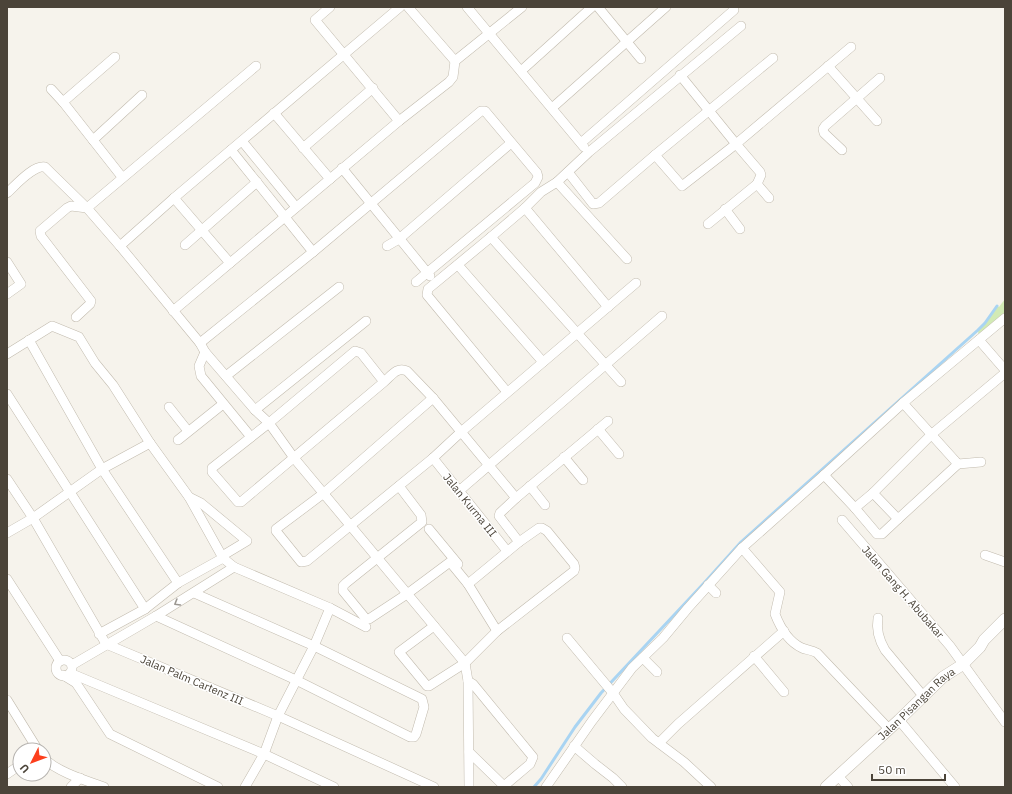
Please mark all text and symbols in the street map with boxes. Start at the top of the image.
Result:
street label: Jalan Kurma III [440,470,500,540]
street label: Jalan Gang H. Abubakar [859,543,947,641]
one-way arrow [174,598,181,606]
street label: Jalan Palm Cartenz III [138,652,246,708]
street label: Jalan Pisangan Raya [875,664,958,743]
north arrow [12,742,52,782]
scale bar [872,756,945,782]
text: U [17,761,32,776]
text: 50 m [878,762,906,777]

